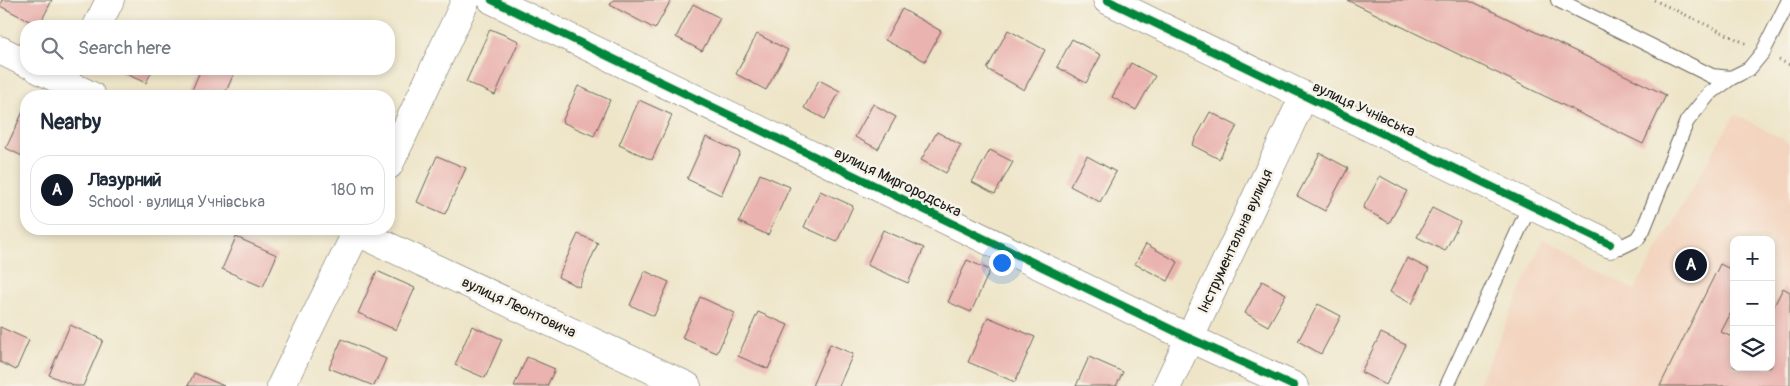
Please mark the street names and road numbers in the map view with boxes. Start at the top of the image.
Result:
street label: вулиця Учнівська [1309,77,1418,142]
street label: вулиця Миргородська [831,143,965,221]
street label: Інструментальна вулиця [1194,166,1277,316]
street label: вулиця Леонтовича [459,273,579,342]

